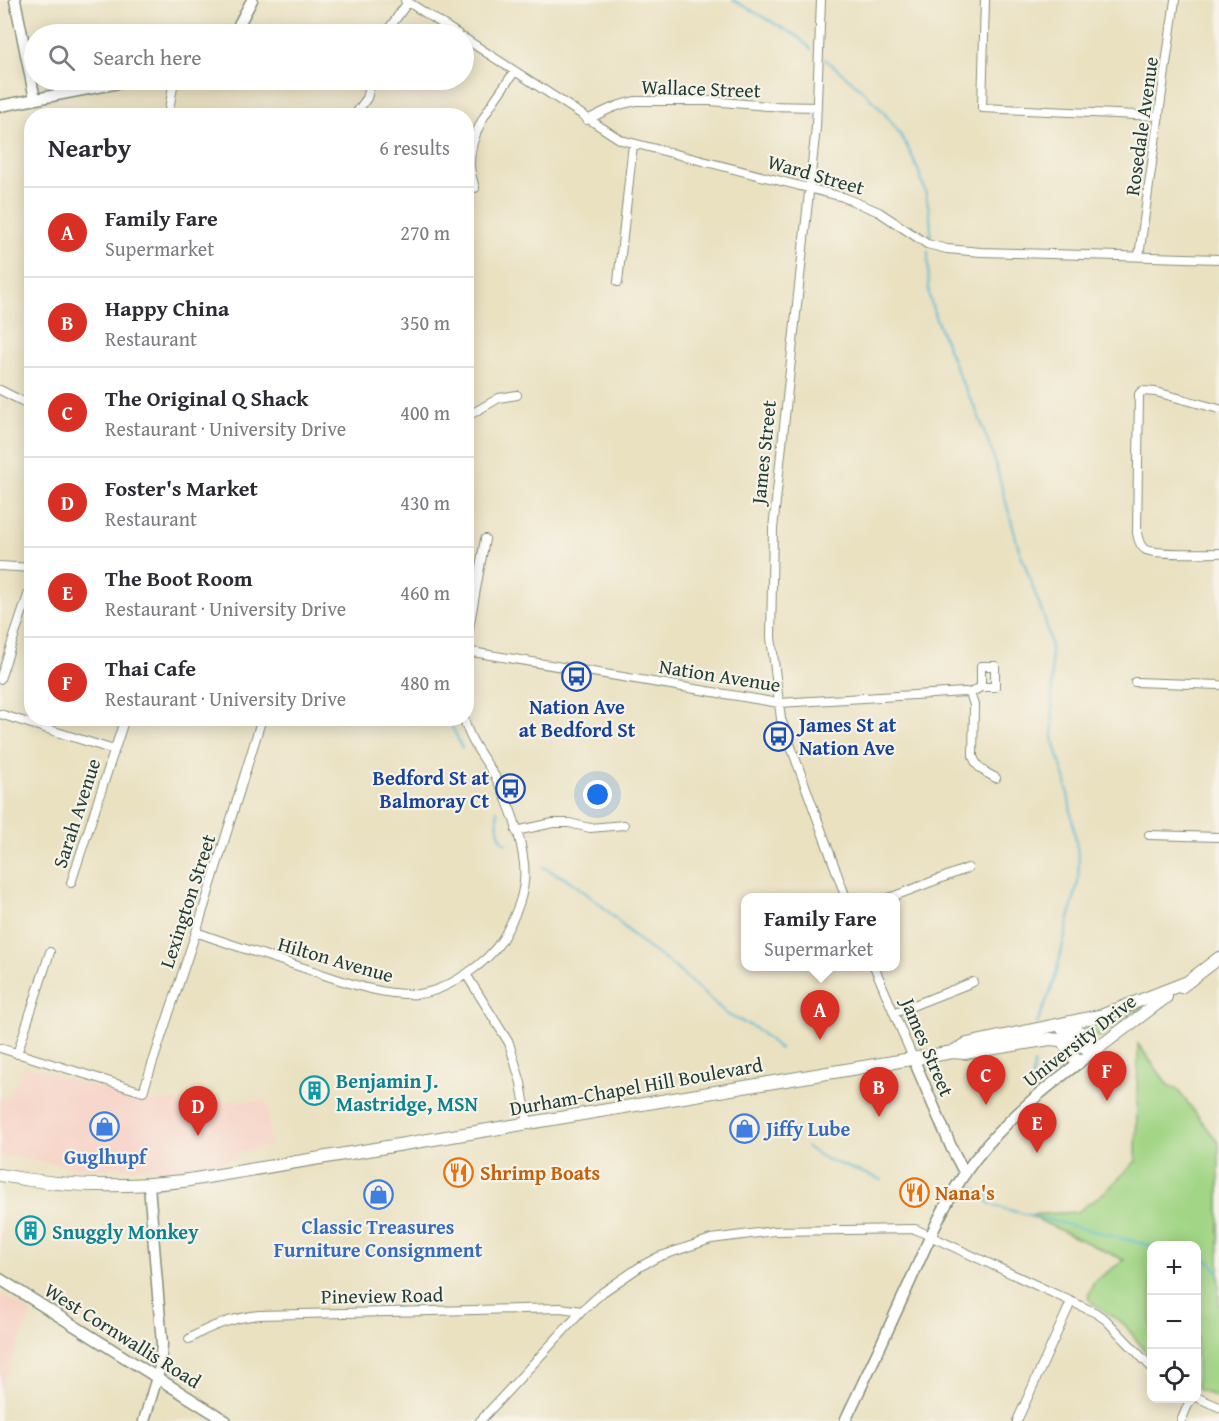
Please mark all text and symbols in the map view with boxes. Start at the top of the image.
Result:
search box [24,24,474,90]
icon: search [45,41,78,74]
text: Search here [93,41,202,73]
street label: Rosedale Avenue [1117,55,1165,197]
street label: Wallace Street [641,71,761,105]
text: Nearby [48,128,131,167]
text: 6 results [379,133,450,162]
street label: Ward Street [764,146,868,202]
text: Family Fare [105,202,218,234]
text: A [61,218,74,247]
text: 270 m [400,218,450,247]
text: Supermarket [105,234,214,263]
text: Happy China [105,292,229,324]
text: B [61,308,74,337]
text: 350 m [400,308,450,337]
text: Restaurant [105,324,197,353]
text: The Original Q Shack [105,382,309,414]
text: C [62,398,73,427]
text: 400 m [400,398,450,427]
street label: James Street [743,399,783,508]
text: Restaurant · University Drive [105,414,346,443]
text: Foster's Market [105,472,258,504]
text: D [61,488,74,517]
text: 430 m [400,488,450,517]
text: Restaurant [105,504,197,533]
text: The Boot Room [105,562,253,594]
text: E [62,578,73,607]
text: 460 m [400,578,450,607]
text: Restaurant · University Drive [105,594,346,623]
street label: Nation Avenue [657,651,783,699]
text: Thai Cafe [105,652,196,684]
bus stop icon: Nation Ave at Bedford St [561,660,593,692]
text: F [62,668,73,697]
text: 480 m [400,668,450,697]
text: Restaurant · University Drive [105,684,346,713]
place label: Nation Ave at Bedford St [519,692,636,744]
place label: James St at Nation Ave [796,710,897,762]
bus stop icon: James St at Nation Ave [762,720,794,752]
street label: Sarah Avenue [45,754,107,872]
place label: Bedford St at Balmoray Ct [373,763,489,815]
bus stop icon: Bedford St at Balmoray Ct [494,772,526,804]
your location [583,780,612,809]
street label: Lexington Street [152,830,222,972]
popup [741,893,900,971]
text: Family Fare [764,902,877,934]
street label: Hilton Avenue [275,929,397,989]
text: Supermarket [764,934,873,963]
street label: University Drive [1016,986,1142,1094]
pin: A [800,990,840,1040]
street label: James Street [893,991,962,1101]
street label: Durham-Chapel Hill Boulevard [507,1049,765,1123]
pin: F [1088,1052,1126,1101]
pin: C [966,1056,1006,1105]
place label: Benjamin J. Mastridge, MSN [336,1066,478,1118]
pin: B [860,1068,898,1117]
building icon: Benjamin J. Mastridge, MSN [299,1075,331,1107]
pin: D [178,1086,218,1136]
pin: E [1018,1104,1056,1153]
shop icon: Guglhupf [89,1110,121,1142]
shop icon: Jiffy Lube [729,1112,761,1144]
place label: Jiffy Lube [763,1114,851,1143]
place label: Guglhupf [64,1142,148,1171]
restaurant icon: Shrimp Boats [443,1156,475,1188]
place label: Shrimp Boats [480,1158,600,1187]
restaurant icon: Nana's [898,1176,930,1208]
place label: Nana's [935,1178,995,1207]
shop icon: Classic Treasures Furniture Consignment [362,1179,394,1211]
place label: Classic Treasures Furniture Consignment [274,1212,483,1264]
building icon: Snuggly Monkey [15,1215,47,1247]
place label: Snuggly Monkey [52,1217,199,1246]
map controls [1147,1241,1201,1403]
button: + [1147,1241,1201,1295]
street label: West Cornwallis Road [39,1275,207,1395]
street label: Pineview Road [321,1279,444,1311]
button: − [1147,1295,1201,1349]
button: locate [1147,1349,1201,1403]

